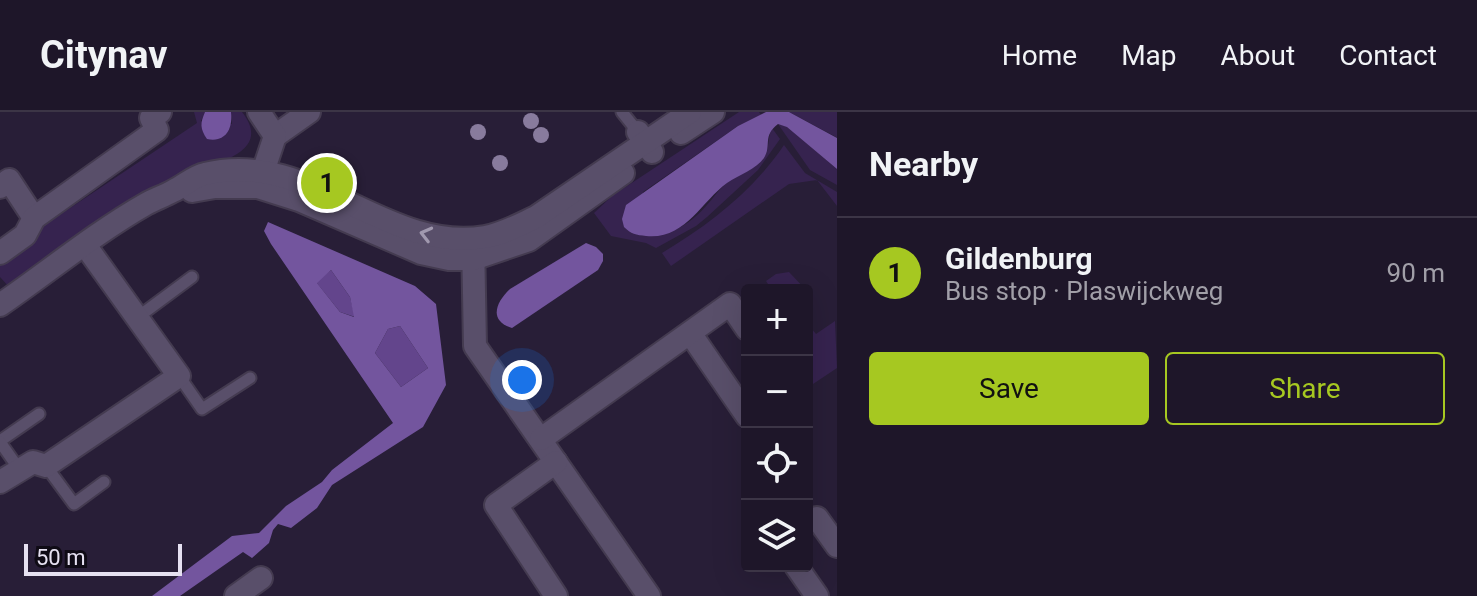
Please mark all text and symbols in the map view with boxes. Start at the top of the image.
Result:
text: Citynav [40,33,168,77]
text: Home [1002,39,1077,72]
text: Map [1121,39,1177,72]
text: About [1221,39,1295,72]
text: Contact [1339,39,1437,72]
text: Nearby [869,144,978,184]
pin: 1 [301,153,353,213]
one-way arrow [419,226,433,243]
text: Gildenburg [945,241,1093,276]
text: 1 [888,258,902,288]
text: 90 m [1387,258,1445,288]
text: Bus stop · Plaswijckweg [945,276,1223,306]
map controls [741,284,813,572]
button: + [741,284,813,356]
button: Save [869,352,1149,425]
button: Share [1165,352,1445,425]
button: − [741,356,813,428]
your location [502,360,542,400]
button: locate [741,428,813,500]
button: layers [741,500,813,572]
scale bar [24,540,182,576]
text: 50 m [36,545,85,570]

